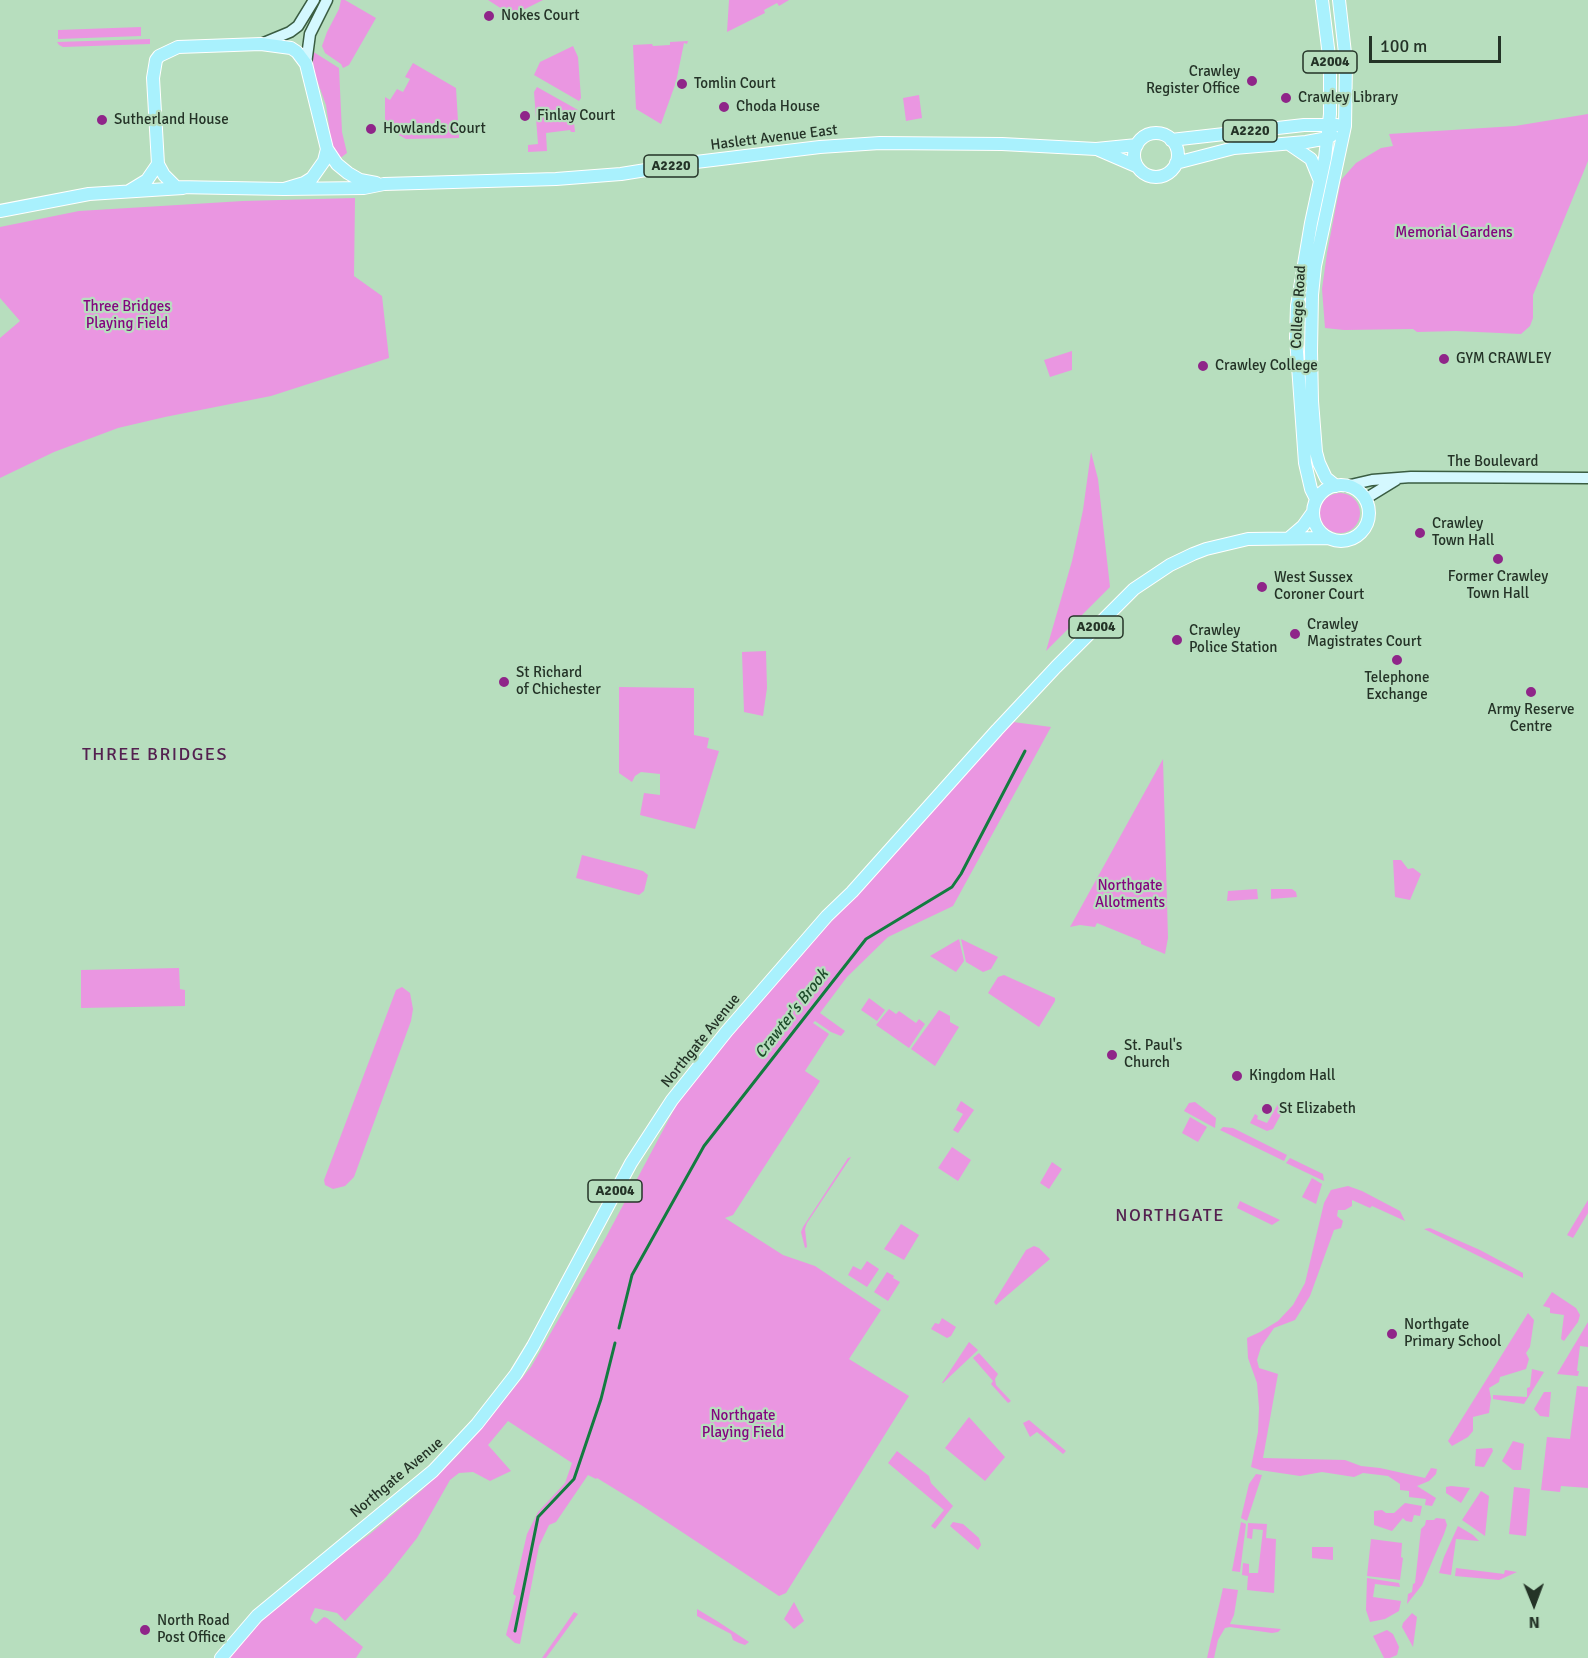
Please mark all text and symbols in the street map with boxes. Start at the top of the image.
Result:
place label: Nokes Court [501,7,580,25]
marker: Nokes Court [482,9,496,23]
scale bar [1372,24,1504,62]
text: 100 m [1380,35,1427,57]
road number: A2004 [1303,51,1357,73]
place label: Crawley Register Office [1146,63,1240,98]
marker: Crawley Register Office [1245,74,1259,88]
place label: Tomlin Court [694,75,776,93]
marker: Tomlin Court [675,77,689,91]
place label: Crawley Library [1298,89,1398,107]
marker: Crawley Library [1279,91,1293,105]
place label: Choda House [736,98,820,116]
marker: Choda House [717,100,731,114]
place label: Finlay Court [537,107,615,125]
marker: Finlay Court [518,109,532,123]
place label: Sutherland House [114,111,229,129]
marker: Sutherland House [95,113,109,127]
place label: Howlands Court [383,120,486,138]
road number: A2220 [1223,120,1277,142]
street label: Haslett Avenue East [709,121,839,155]
marker: Howlands Court [364,122,378,136]
road number: A2220 [644,155,698,177]
park label: Memorial Gardens [1395,224,1513,242]
street label: College Road [1288,265,1310,349]
park label: Three Bridges Playing Field [83,298,171,333]
place label: GYM CRAWLEY [1456,350,1551,368]
marker: GYM CRAWLEY [1437,352,1451,366]
place label: Crawley College [1215,357,1318,375]
marker: Crawley College [1196,359,1210,373]
street label: The Boulevard [1448,453,1538,471]
place label: Crawley Town Hall [1432,515,1494,550]
marker: Crawley Town Hall [1413,526,1427,540]
marker: Former Crawley Town Hall [1491,552,1505,566]
place label: Former Crawley Town Hall [1448,568,1548,603]
place label: West Sussex Coroner Court [1274,569,1364,604]
marker: West Sussex Coroner Court [1255,580,1269,594]
road number: A2004 [1069,616,1123,638]
place label: Crawley Magistrates Court [1307,616,1422,651]
place label: Crawley Police Station [1189,622,1278,657]
marker: Crawley Magistrates Court [1288,627,1302,641]
marker: Crawley Police Station [1170,633,1184,647]
marker: Telephone Exchange [1390,653,1404,667]
place label: St Richard of Chichester [516,664,601,699]
place label: Telephone Exchange [1364,669,1430,704]
marker: St Richard of Chichester [497,675,511,689]
marker: Army Reserve Centre [1524,685,1538,699]
place label: Army Reserve Centre [1487,701,1575,736]
district label: THREE BRIDGES [82,744,228,766]
park label: Northgate Allotments [1095,877,1165,912]
water label: Crawter's Brook [751,966,833,1062]
street label: Northgate Avenue [658,990,744,1092]
place label: St. Paul's Church [1124,1037,1182,1072]
marker: St. Paul's Church [1105,1048,1119,1062]
place label: Kingdom Hall [1249,1067,1335,1085]
marker: Kingdom Hall [1230,1069,1244,1083]
place label: St Elizabeth [1279,1100,1356,1118]
marker: St Elizabeth [1260,1102,1274,1116]
road number: A2004 [588,1180,642,1202]
district label: NORTHGATE [1115,1205,1225,1227]
place label: Northgate Primary School [1404,1316,1501,1351]
marker: Northgate Primary School [1385,1327,1399,1341]
park label: Northgate Playing Field [702,1407,784,1442]
street label: Northgate Avenue [347,1434,447,1522]
north arrow [1504,1574,1564,1634]
place label: North Road Post Office [157,1612,230,1647]
text: N [1529,1612,1540,1632]
marker: North Road Post Office [138,1623,152,1637]

